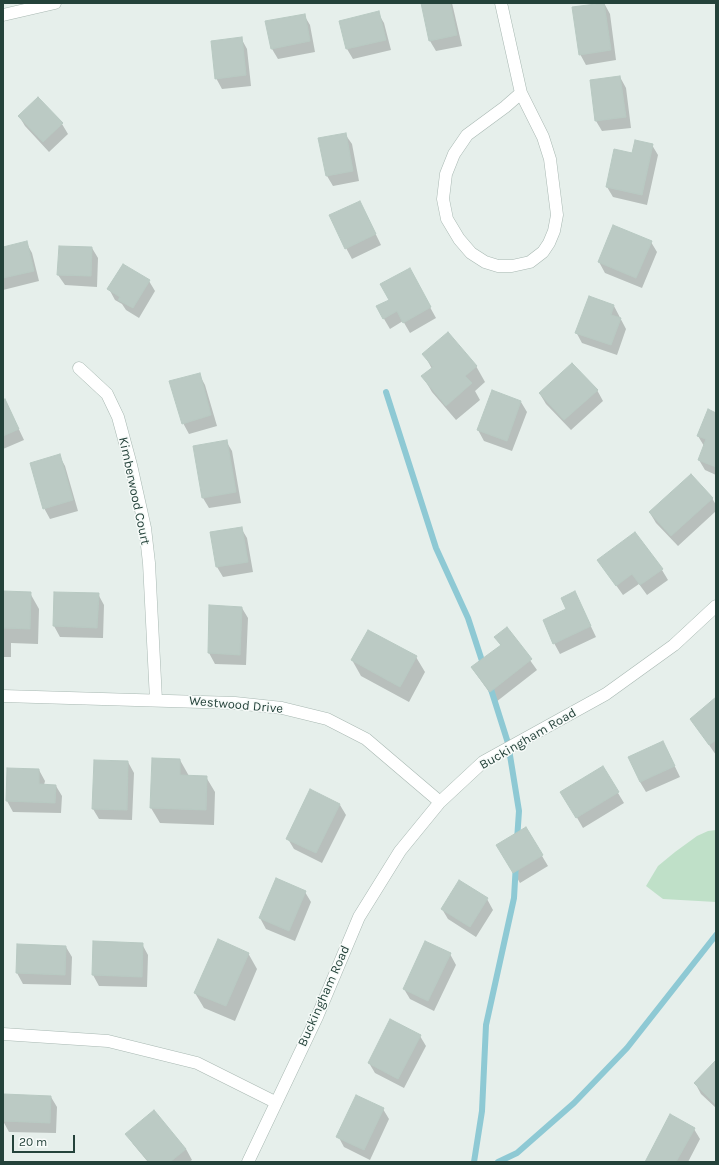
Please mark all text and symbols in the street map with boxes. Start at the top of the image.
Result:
street label: Kimberwood Court [115,436,153,546]
street label: Westwood Drive [188,693,284,717]
street label: Buckingham Road [477,705,579,773]
street label: Buckingham Road [295,943,353,1049]
scale bar [14,1127,77,1153]
text: 20 m [19,1135,47,1149]

